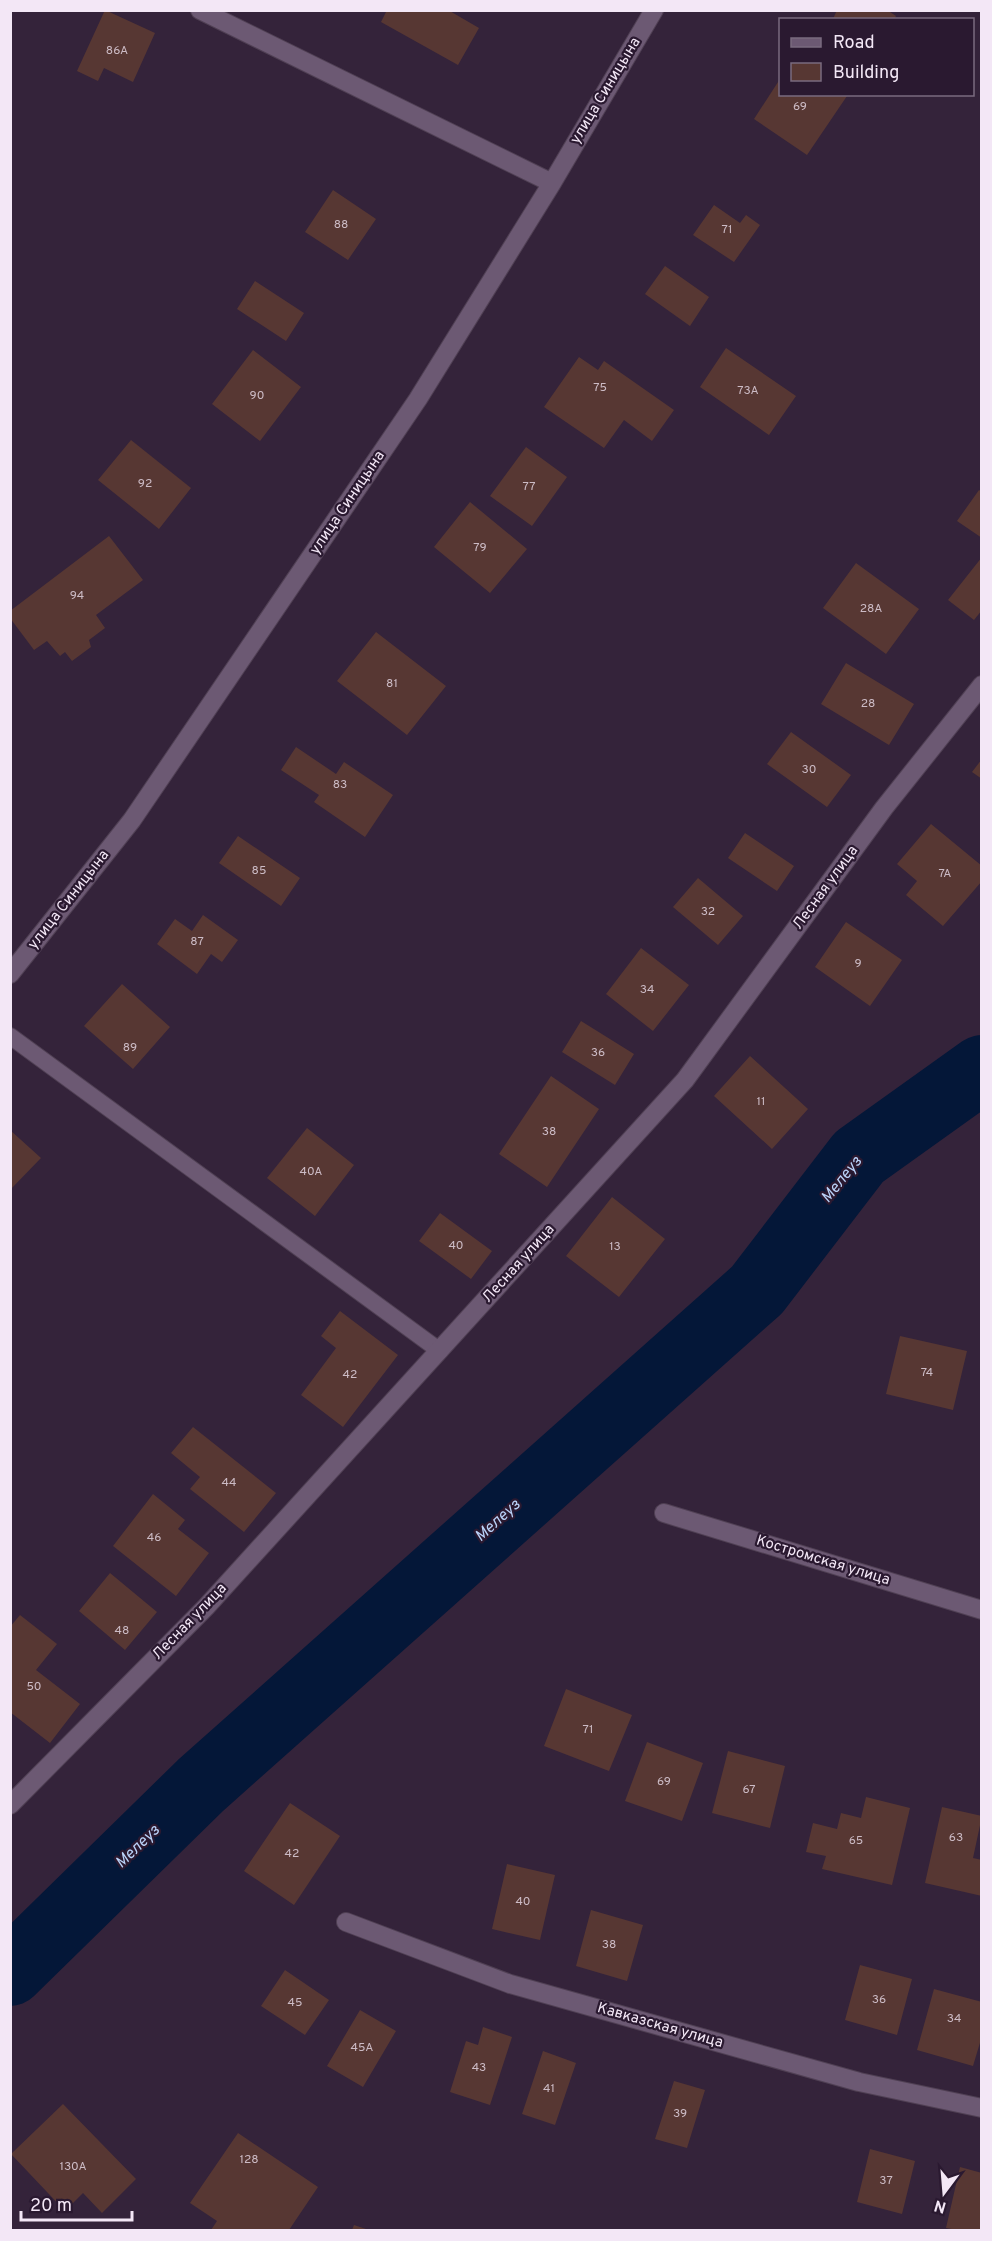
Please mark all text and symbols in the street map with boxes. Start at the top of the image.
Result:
legend [779,18,974,96]
text: Road [833,32,875,55]
street label: улица Синицына [567,34,645,148]
house number: 86А [106,43,128,59]
text: Building [833,62,899,85]
house number: 69 [793,99,807,115]
house number: 88 [334,217,348,233]
house number: 71 [722,222,732,238]
house number: 75 [593,380,607,396]
house number: 73А [737,383,759,399]
house number: 90 [250,388,264,404]
street label: улица Синицына [306,447,390,559]
house number: 92 [138,476,152,492]
house number: 77 [523,479,535,495]
house number: 79 [473,540,487,556]
house number: 94 [70,588,84,604]
house number: 28А [860,601,882,617]
house number: 81 [386,676,398,692]
house number: 28 [861,696,875,712]
house number: 30 [802,762,816,778]
house number: 83 [333,777,347,793]
street label: Лесная улица [789,842,863,934]
street label: улица Синицына [24,846,114,954]
house number: 85 [252,863,266,879]
house number: 7А [938,866,952,882]
house number: 32 [701,904,715,920]
house number: 87 [190,934,204,950]
house number: 9 [854,956,862,972]
house number: 34 [640,982,654,998]
house number: 89 [123,1040,137,1056]
house number: 36 [591,1045,605,1061]
house number: 11 [757,1094,765,1110]
house number: 38 [542,1124,556,1140]
water label: Мелеуз [817,1153,867,1207]
house number: 40А [300,1164,322,1180]
street label: Лесная улица [479,1221,559,1307]
house number: 40 [448,1238,464,1254]
house number: 13 [609,1239,621,1255]
house number: 74 [921,1365,933,1381]
house number: 42 [343,1367,357,1383]
house number: 44 [222,1475,236,1491]
water label: Мелеуз [471,1495,525,1547]
house number: 46 [147,1530,161,1546]
street label: Костромская улица [754,1532,892,1590]
street label: Лесная улица [149,1580,231,1664]
house number: 48 [115,1623,129,1639]
house number: 50 [26,1679,42,1695]
house number: 71 [583,1722,593,1738]
house number: 69 [657,1774,671,1790]
house number: 67 [742,1782,756,1798]
water label: Мелеуз [111,1821,165,1873]
house number: 63 [949,1830,963,1846]
house number: 65 [849,1833,863,1849]
house number: 42 [285,1846,299,1862]
house number: 40 [515,1894,531,1910]
house number: 38 [602,1937,616,1953]
house number: 36 [872,1992,886,2008]
house number: 45 [288,1995,302,2011]
street label: Кавказская улица [595,1999,725,2053]
house number: 34 [947,2011,961,2027]
house number: 45А [351,2040,373,2056]
house number: 43 [472,2060,486,2076]
house number: 41 [543,2081,555,2097]
house number: 39 [673,2106,687,2122]
house number: 128 [239,2152,259,2168]
house number: 130А [59,2159,87,2175]
north arrow [914,2163,974,2223]
house number: 37 [879,2173,893,2189]
scale bar [21,2184,132,2222]
text: N [932,2194,949,2217]
text: 20 m [30,2195,72,2218]

